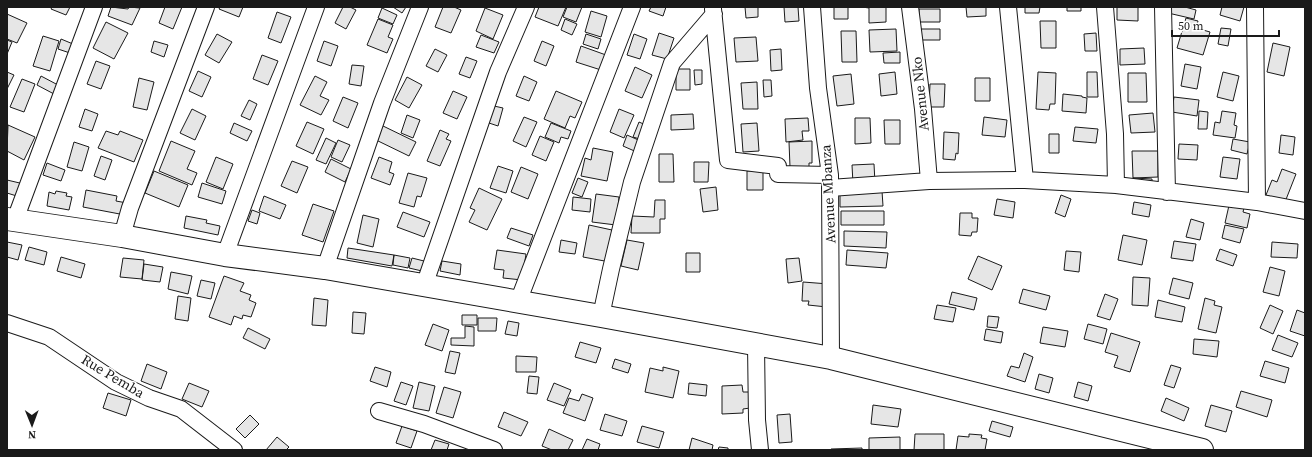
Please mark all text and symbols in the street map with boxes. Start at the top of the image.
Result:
scale bar [1172,12,1279,38]
text: 50 m [1178,18,1204,34]
street label: Avenue Nko [906,56,934,132]
street label: Avenue Mbanza [815,143,841,244]
street label: Rue Pemba [78,349,149,403]
north arrow [12,405,52,445]
text: N [28,427,36,442]

